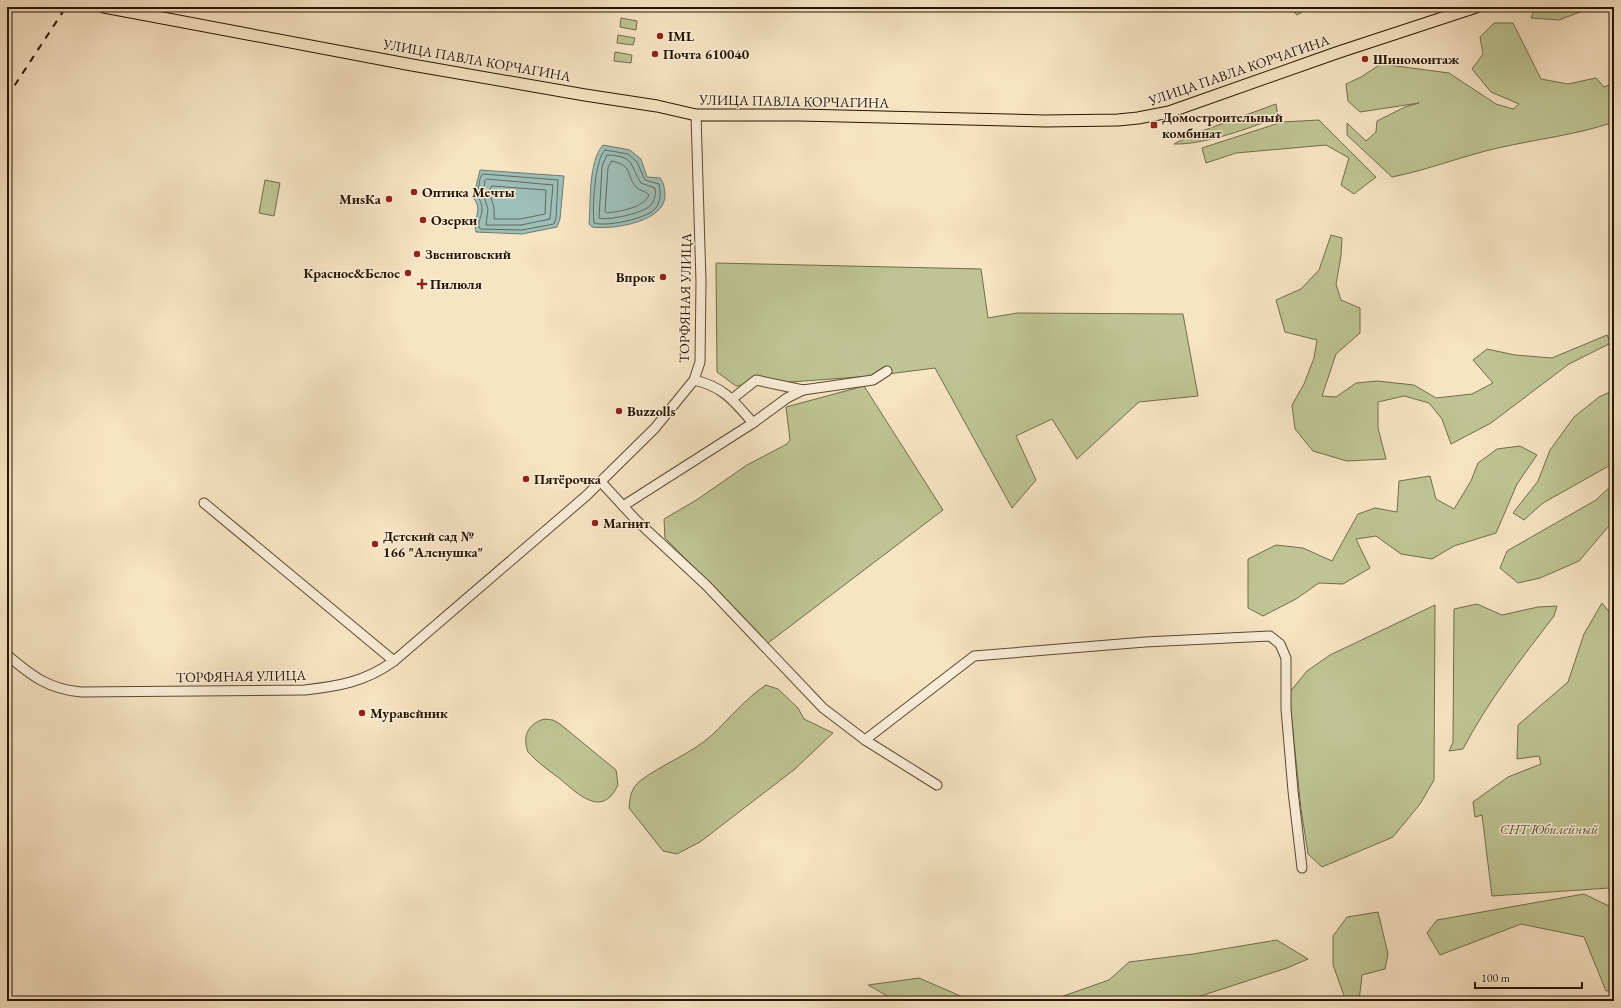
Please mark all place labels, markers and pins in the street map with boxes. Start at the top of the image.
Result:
place label: IML [668,27,695,45]
marker: IML [655,31,665,41]
place label: Почта 610040 [663,45,750,63]
marker: Почта 610040 [650,49,660,59]
place label: Шиномонтаж [1373,50,1460,68]
marker: Шиномонтаж [1360,54,1370,64]
place label: Домостроительный комбинат [1162,108,1283,142]
marker: Домостроительный комбинат [1149,120,1159,130]
place label: Оптика Мечты [422,183,515,201]
marker: Оптика Мечты [409,187,419,197]
place label: МиsКа [339,190,382,208]
marker: МиsКа [384,194,394,204]
place label: Озерки [431,211,477,229]
marker: Озерки [418,215,428,225]
place label: Звениговский [425,245,511,263]
marker: Звениговский [412,249,422,259]
place label: Красное&Белое [304,264,400,282]
marker: Красное&Белое [403,268,413,278]
place label: Впрок [616,268,655,286]
marker: Впрок [658,272,668,282]
place label: Пилюля [430,275,483,293]
marker: Пилюля [417,279,427,289]
place label: Buzzolls [627,402,676,420]
marker: Buzzolls [614,406,624,416]
place label: Пятёрочка [534,470,602,488]
marker: Пятёрочка [521,474,531,484]
place label: Магнит [603,514,651,532]
marker: Магнит [590,518,600,528]
place label: Детский сад № 166 "Аленушка" [383,527,483,561]
marker: Детский сад № 166 "Аленушка" [370,539,380,549]
place label: Муравейник [370,704,448,722]
marker: Муравейник [357,708,367,718]

